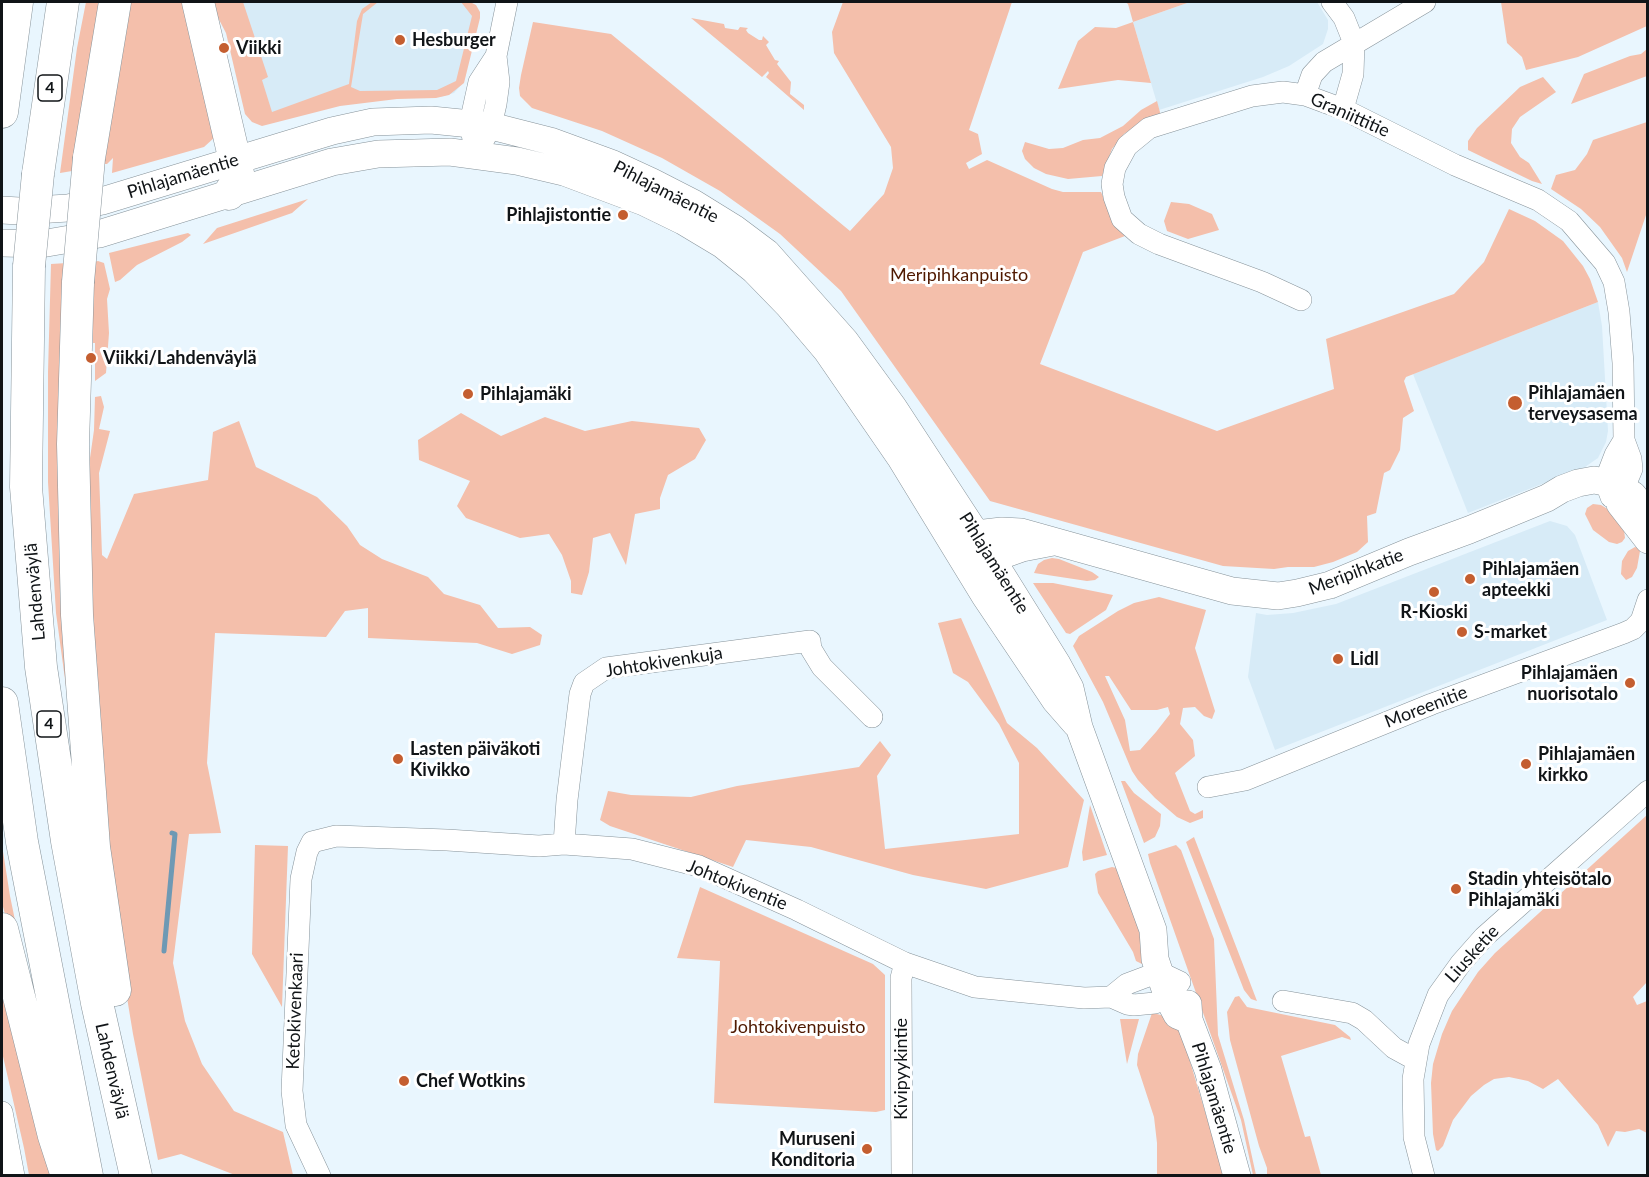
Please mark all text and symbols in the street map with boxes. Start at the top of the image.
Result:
place label: Hesburger [412,29,496,51]
marker: Hesburger [393,33,407,47]
place label: Viikki [236,37,281,59]
marker: Viikki [217,41,231,55]
road number: 4 [38,75,62,101]
street label: Graniittitie [1307,88,1393,142]
street label: Pihlajamäentie [125,149,241,203]
street label: Pihlajamäentie [610,156,722,228]
place label: Pihlajistontie [506,204,611,226]
marker: Pihlajistontie [616,208,630,222]
park label: Meripihkanpuisto [890,264,1028,286]
place label: Viikki/Lahdenväylä [103,347,257,369]
marker: Viikki/Lahdenväylä [84,351,98,365]
place label: Pihlajamäen terveysasema [1528,382,1638,424]
place label: Pihlajamäki [480,383,572,405]
marker: Pihlajamäki [461,387,475,401]
marker: Pihlajamäen terveysasema [1506,394,1524,412]
street label: Pihlajamäentie [954,508,1034,618]
street label: Lahdenväylä [20,542,50,642]
street label: Meripihkatie [1306,544,1406,600]
place label: Pihlajamäen apteekki [1482,558,1579,600]
marker: Pihlajamäen apteekki [1463,572,1477,586]
marker: R-Kioski [1427,585,1441,599]
place label: R-Kioski [1400,601,1468,623]
place label: S-market [1474,621,1547,643]
marker: S-market [1455,625,1469,639]
street label: Johtokivenkuja [604,642,724,682]
place label: Lidl [1350,648,1379,670]
marker: Lidl [1331,652,1345,666]
place label: Pihlajamäen nuorisotalo [1521,662,1618,704]
marker: Pihlajamäen nuorisotalo [1623,676,1637,690]
street label: Moreenitie [1382,681,1470,733]
road number: 4 [37,711,61,737]
place label: Lasten päiväkoti Kivikko [410,738,540,780]
place label: Pihlajamäen kirkko [1538,743,1635,786]
marker: Lasten päiväkoti Kivikko [391,752,405,766]
marker: Pihlajamäen kirkko [1519,757,1533,771]
street label: Johtokiventie [684,855,790,915]
place label: Stadin yhteisötalo Pihlajamäki [1468,868,1612,910]
marker: Stadin yhteisötalo Pihlajamäki [1449,882,1463,896]
street label: Liusketie [1441,921,1503,987]
street label: Ketokivenkaari [282,952,308,1070]
park label: Johtokivenpuisto [731,1016,865,1038]
street label: Kivipyykintie [890,1018,912,1120]
street label: Lahdenväylä [90,1021,134,1121]
street label: Pihlajamäentie [1187,1040,1241,1156]
place label: Chef Wotkins [416,1070,525,1092]
marker: Chef Wotkins [397,1074,411,1088]
place label: Muruseni Konditoria [771,1128,855,1170]
marker: Muruseni Konditoria [860,1142,874,1156]

